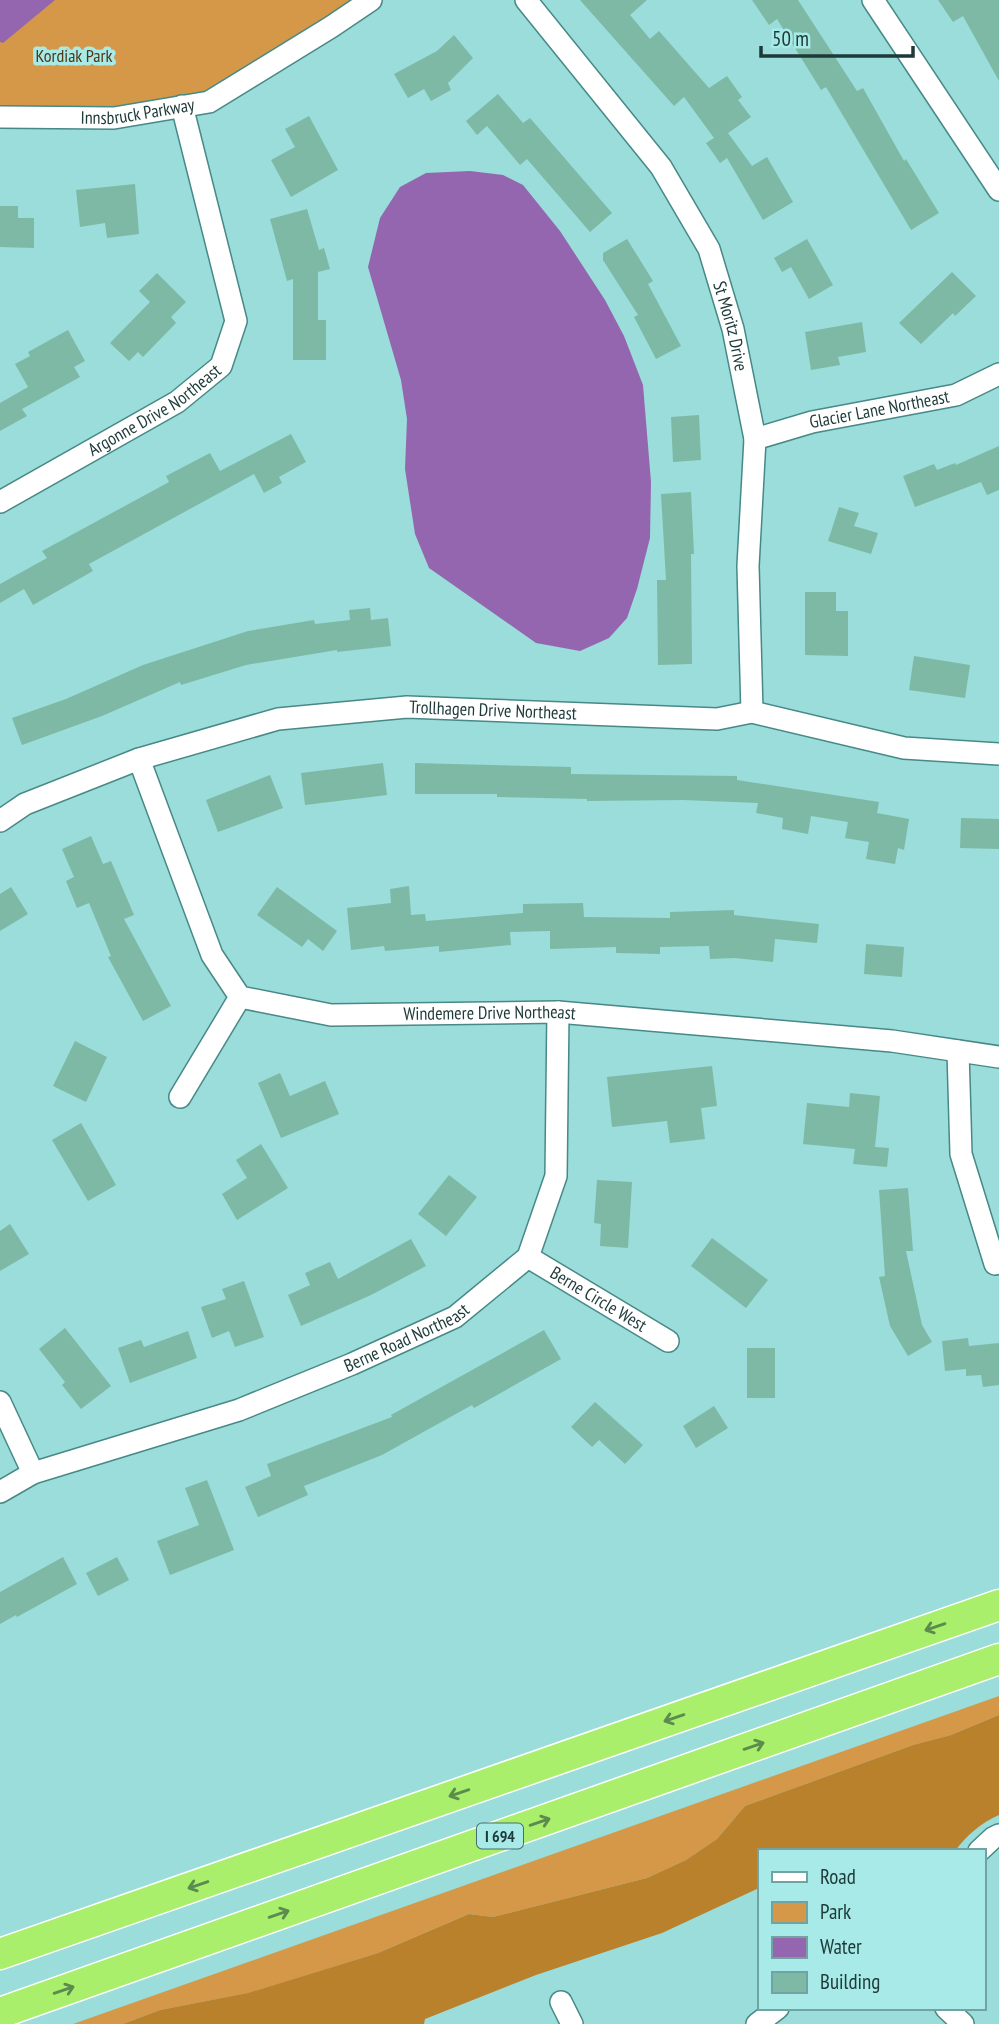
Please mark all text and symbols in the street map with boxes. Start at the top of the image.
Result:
scale bar [761,14,913,58]
text: 50 m [772,25,809,52]
park label: Kordiak Park [36,44,112,67]
street label: Innsbruck Parkway [80,93,196,129]
street label: St Moritz Drive [708,278,753,373]
street label: Argonne Drive Northeast [84,359,226,461]
street label: Glacier Lane Northeast [807,385,951,433]
street label: Trollhagen Drive Northeast [409,695,577,725]
street label: Windemere Drive Northeast [403,1000,577,1025]
street label: Berne Circle West [546,1261,651,1337]
street label: Berne Road Northeast [341,1298,474,1377]
one-way arrow [924,1622,946,1634]
one-way arrow [663,1713,685,1726]
one-way arrow [743,1739,765,1752]
one-way arrow [448,1788,470,1801]
one-way arrow [528,1815,550,1827]
road number: I 694 [477,1824,523,1848]
legend [758,1849,985,2010]
text: Road [820,1863,856,1890]
one-way arrow [187,1880,209,1892]
text: Park [820,1898,851,1925]
one-way arrow [267,1907,289,1919]
text: Water [820,1933,862,1960]
text: Building [820,1968,880,1995]
one-way arrow [53,1983,75,1995]

